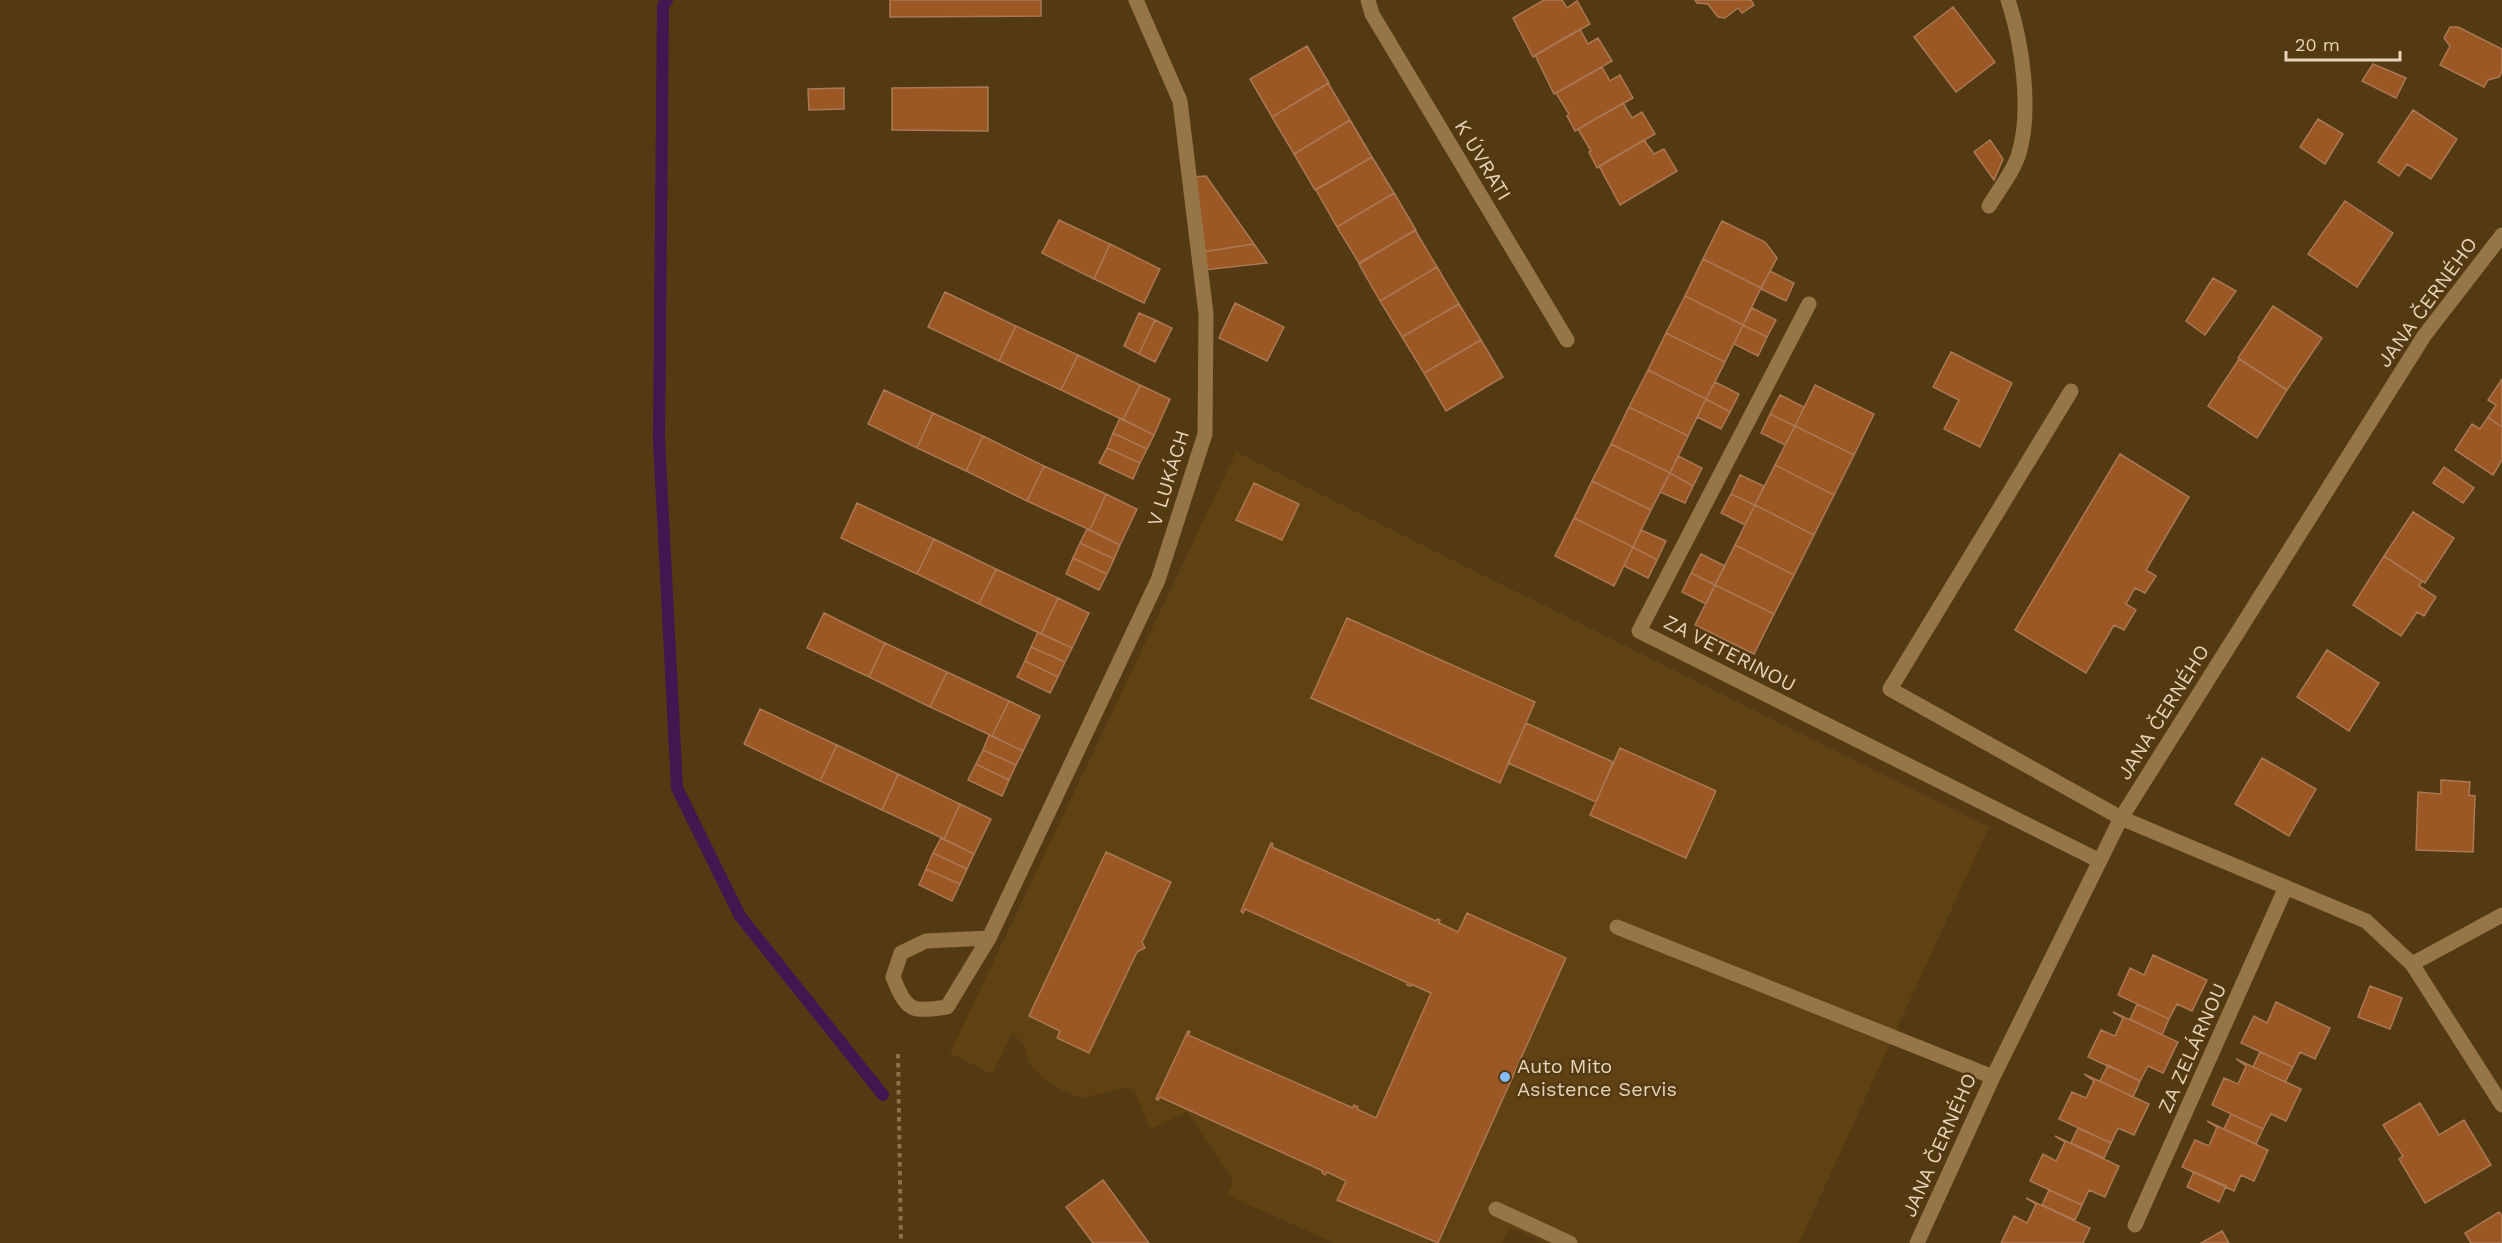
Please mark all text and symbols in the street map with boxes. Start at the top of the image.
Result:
scale bar [2286,24,2400,62]
text: 20 m [2295,34,2340,55]
street label: K ÚVRATI [1450,115,1516,205]
street label: JANA ČERNÉHO [2372,232,2482,372]
street label: V LUKÁCH [1142,427,1194,529]
street label: ZA VETERINOU [1660,609,1800,697]
street label: JANA ČERNÉHO [2112,640,2214,784]
street label: ZA ZELÁRNOU [2153,979,2231,1117]
place label: Auto Mito Asistence Servis [1517,1054,1677,1101]
street label: JANA ČERNÉHO [1897,1069,1981,1221]
marker: Auto Mito Asistence Servis [1498,1070,1512,1084]

